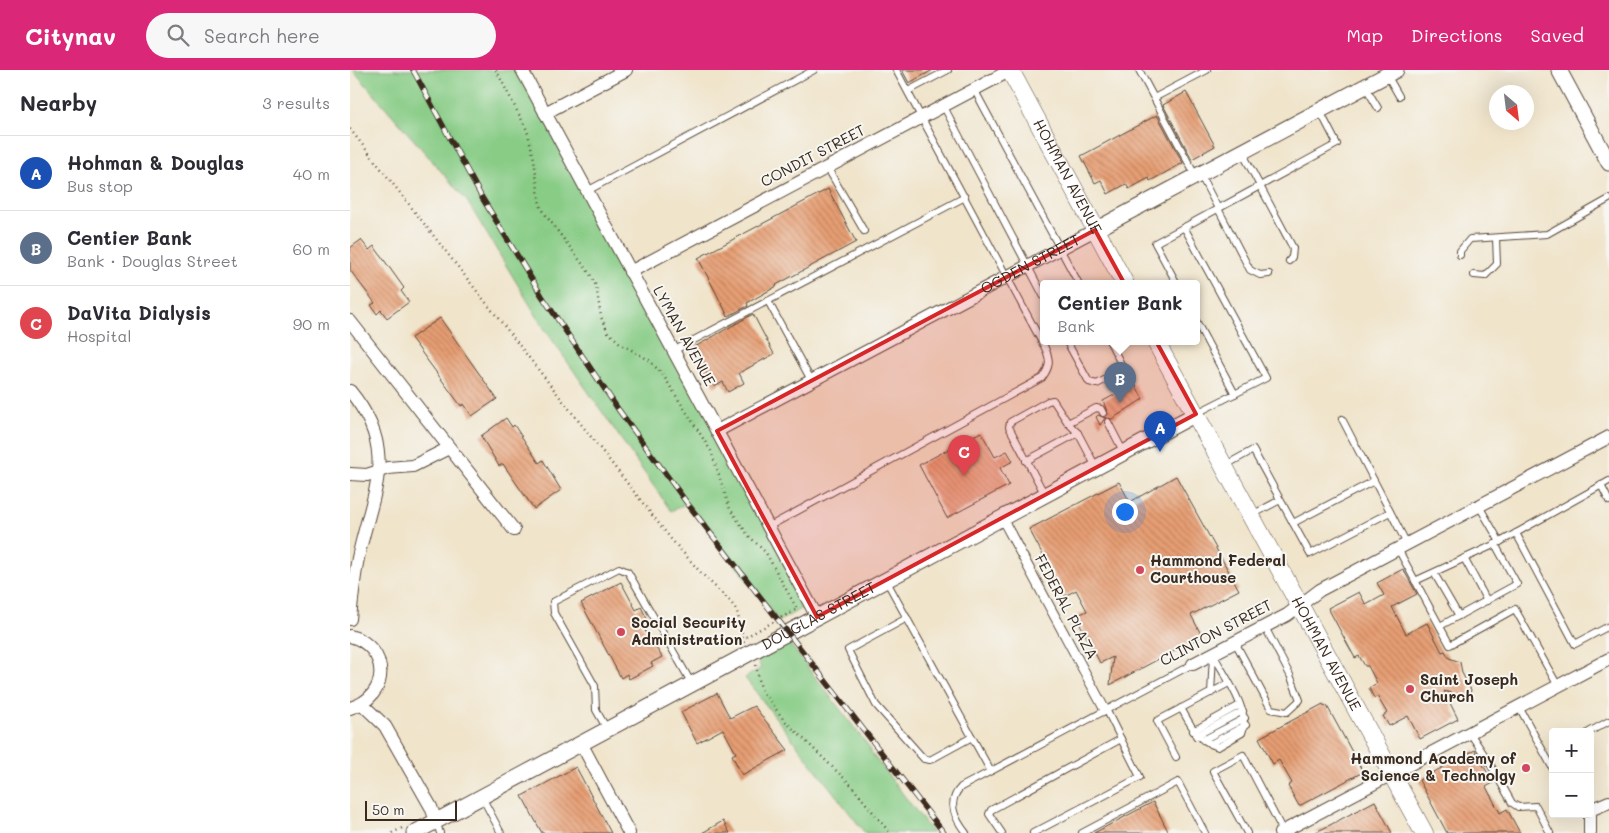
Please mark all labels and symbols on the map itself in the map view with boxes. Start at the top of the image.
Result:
north arrow [1489,85,1534,130]
street label: HOHMAN AVENUE [1029,115,1107,237]
street label: CONDIT STREET [757,119,868,191]
street label: OGDEN STREET [977,229,1083,298]
street label: LYMAN AVENUE [649,282,721,390]
pin: B [1104,362,1136,403]
pin: A [1144,411,1176,452]
pin: C [948,435,980,476]
your location [1112,499,1138,525]
street label: FEDERAL PLAZA [1031,550,1103,663]
place label: Hammond Federal Courthouse [1150,550,1286,587]
marker: Hammond Federal Courthouse [1134,564,1146,576]
street label: DOUGLAS STREET [757,577,879,654]
street label: HOHMAN AVENUE [1288,592,1367,714]
street label: CLINTON STREET [1156,594,1275,670]
place label: Social Security Administration [631,612,746,649]
marker: Social Security Administration [615,626,627,638]
place label: Saint Joseph Church [1420,669,1518,706]
marker: Saint Joseph Church [1404,683,1416,695]
place label: Hammond Academy of Science & Technolgy [1350,748,1517,785]
marker: Hammond Academy of Science & Technolgy [1520,762,1532,774]
scale bar [365,798,458,821]

